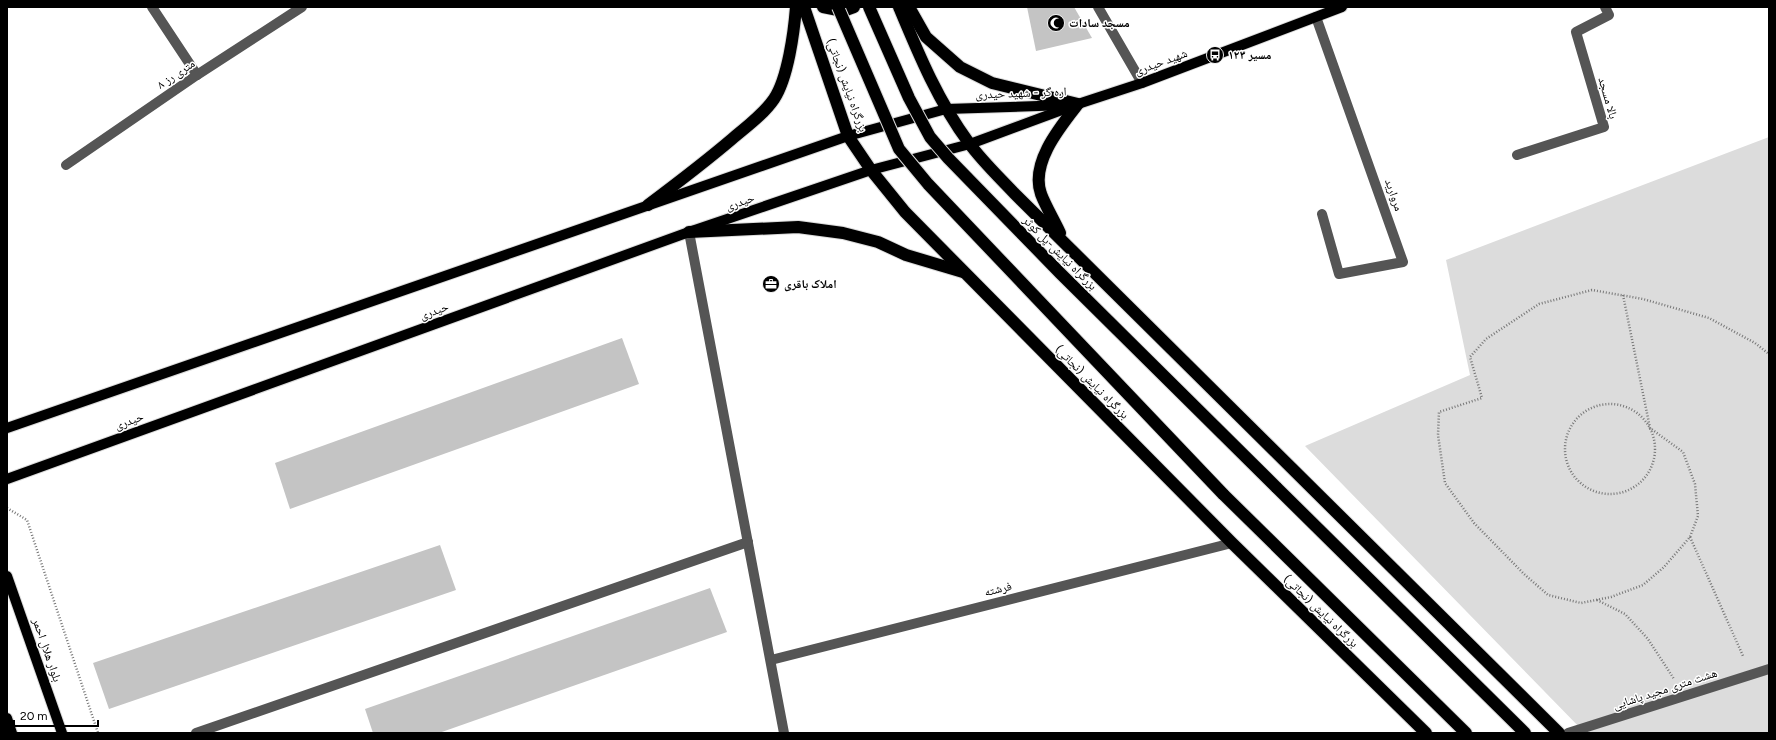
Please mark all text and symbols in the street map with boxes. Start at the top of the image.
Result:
mosque icon: مسجد سادات [1046,13,1066,33]
place label: مسجد سادات [1069,16,1130,30]
street label: بزرگراه نیایش (نجاتی) [823,36,870,134]
bus stop icon: مسیر ۱۲۳ [1205,45,1225,65]
street label: شهید حیدری [1133,46,1189,78]
place label: مسیر ۱۲۳ [1228,48,1272,62]
street label: ۸ متری رز [154,56,198,92]
street label: بالا مسجد [1595,76,1621,121]
street label: اره گر - شهید حیدری [975,84,1067,102]
street label: مروارید [1382,177,1406,213]
street label: حیدری [724,190,757,214]
street label: بزرگراه نیایش-پل کوثر [1019,212,1100,293]
office icon: املاک باقری [761,274,781,294]
place label: املاک باقری [784,277,837,292]
street label: حیدری [418,299,451,323]
street label: بزرگراه نیایش (نجاتی) [1052,342,1132,422]
street label: حیدری [113,409,146,433]
street label: بزرگراه نیایش (نجاتی) [1280,572,1361,650]
street label: فرشته [983,579,1013,599]
street label: بلوار هلال احمر [29,616,64,684]
street label: هشت متری مجید پاشایی [1611,666,1719,713]
scale bar [14,702,98,728]
text: 20 m [20,709,48,723]

